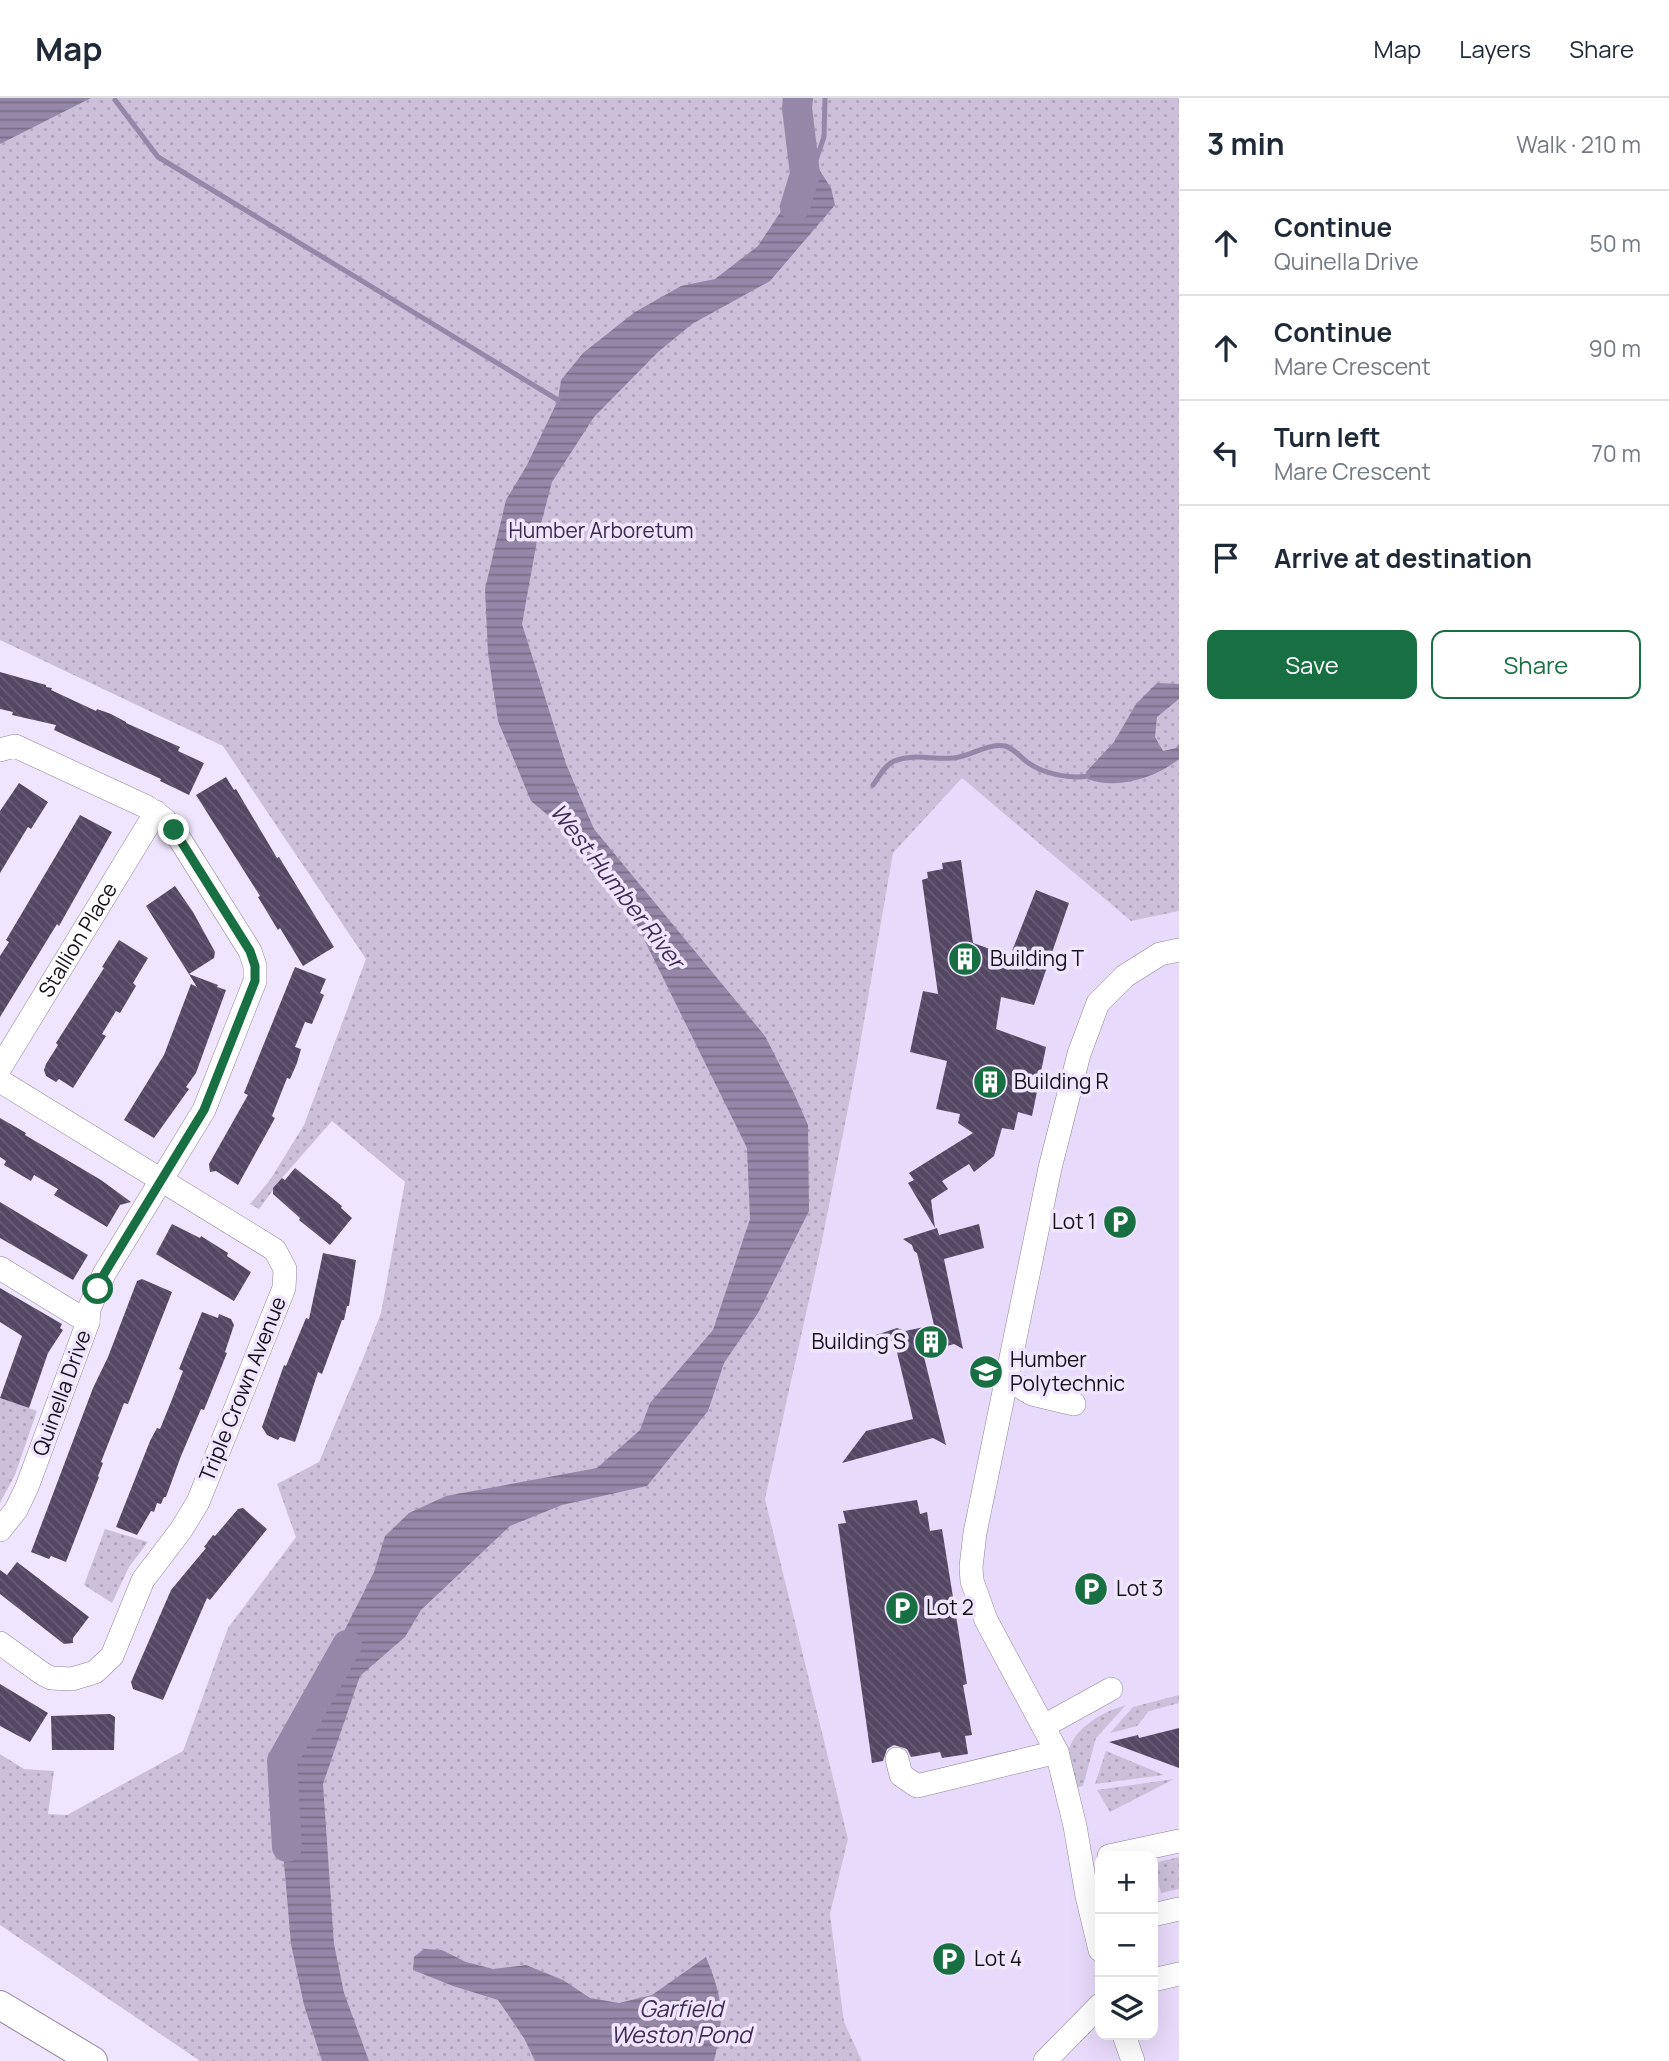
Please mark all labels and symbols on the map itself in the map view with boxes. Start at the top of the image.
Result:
park label: Humber Arboretum [508,516,694,544]
water label: West Humber River [543,796,694,977]
route end [158,814,189,845]
street label: Stallion Place [31,877,123,1002]
building icon: Building T [946,940,984,978]
place label: Building T [990,944,1085,972]
building icon: Building R [971,1063,1009,1101]
place label: Building R [1014,1067,1109,1095]
parking icon: Lot 1 [1101,1203,1139,1241]
place label: Lot 1 [1052,1207,1096,1235]
route start [82,1273,113,1304]
street label: Triple Crown Avenue [192,1292,292,1485]
building icon: Building S [912,1323,950,1361]
street label: Quinella Drive [25,1326,97,1459]
place label: Building S [811,1327,906,1355]
place label: Humber Polytechnic [1010,1345,1125,1397]
school or university icon: Humber Polytechnic [967,1353,1005,1391]
parking icon: Lot 3 [1072,1570,1110,1608]
place label: Lot 3 [1116,1574,1163,1602]
parking icon: Lot 2 [883,1589,921,1627]
place label: Lot 2 [926,1593,974,1621]
parking icon: Lot 4 [930,1940,968,1978]
place label: Lot 4 [974,1944,1022,1972]
water label: Garfield Weston Pond [611,1992,755,2050]

